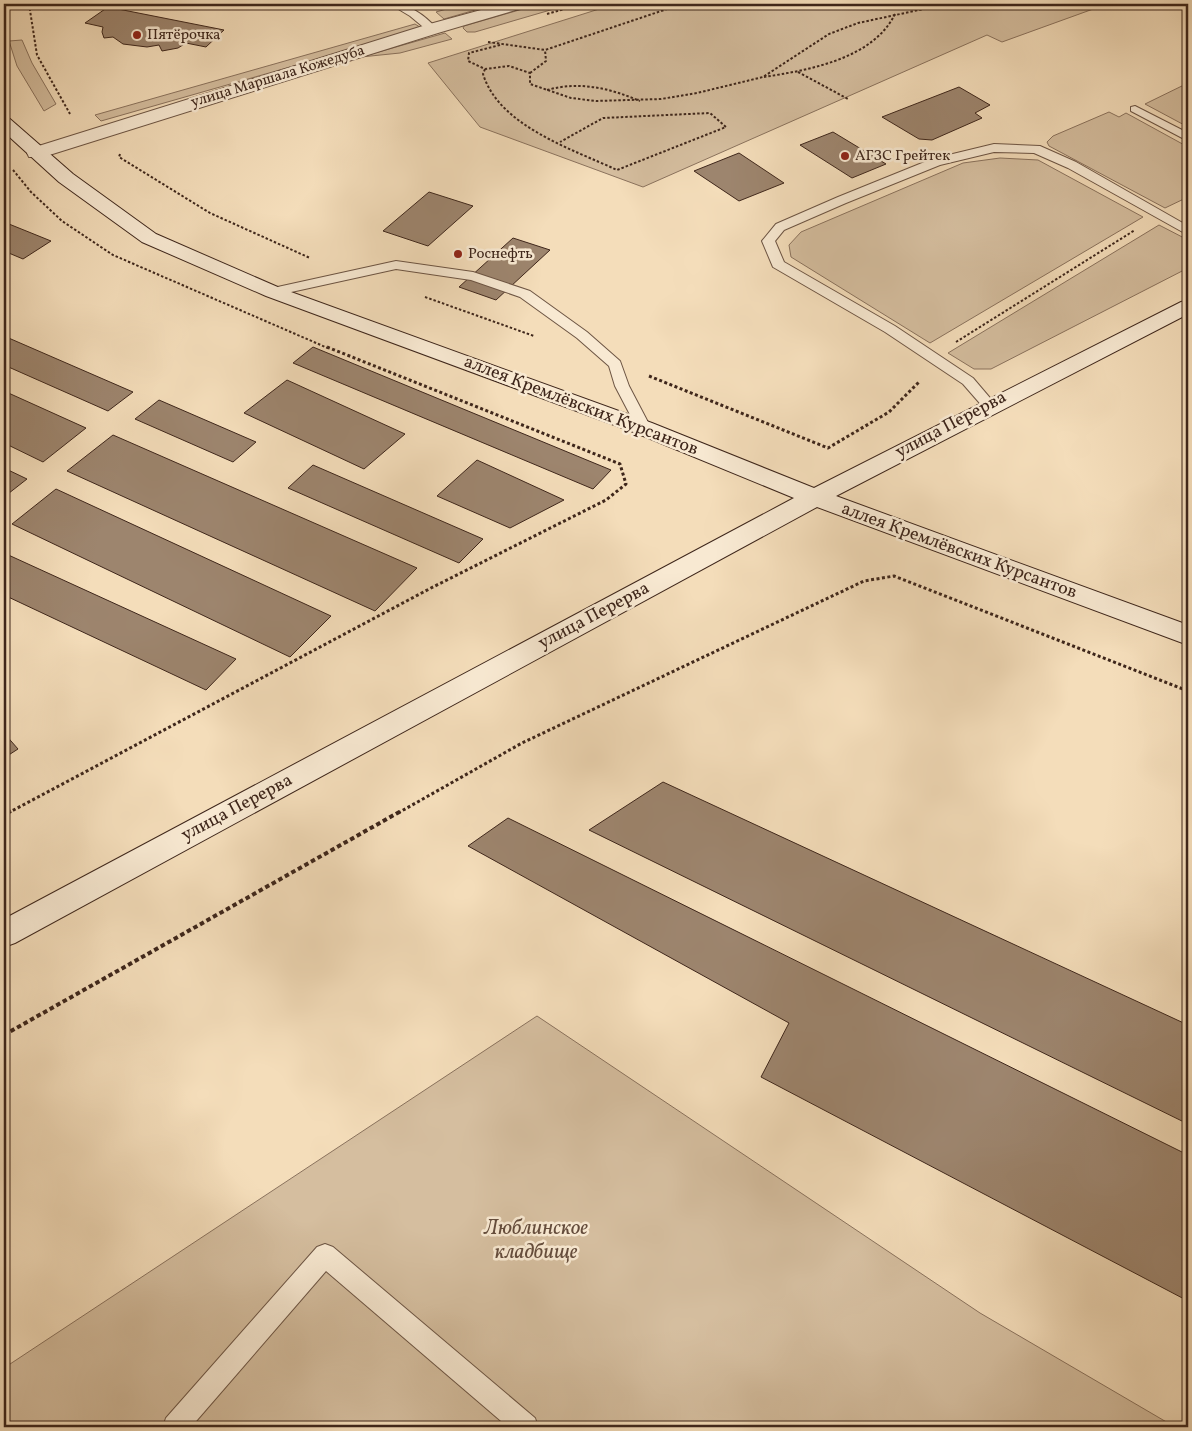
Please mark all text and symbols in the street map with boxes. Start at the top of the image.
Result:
place label: Пятёрочка [147,25,221,46]
marker: Пятёрочка [131,29,143,41]
street label: улица Маршала Кожедуба [188,41,368,113]
place label: АГЗС Грейтек [855,146,950,167]
marker: АГЗС Грейтек [839,150,851,162]
place label: Роснефть [468,244,533,265]
marker: Роснефть [452,248,464,260]
street label: аллея Кремлёвских Курсантов [460,350,702,462]
street label: улица Перерва [891,385,1011,465]
street label: аллея Кремлёвских Курсантов [838,497,1080,605]
street label: улица Перерва [534,576,654,656]
street label: улица Перерва [177,768,297,848]
park label: Люблинское кладбище [483,1214,588,1267]

